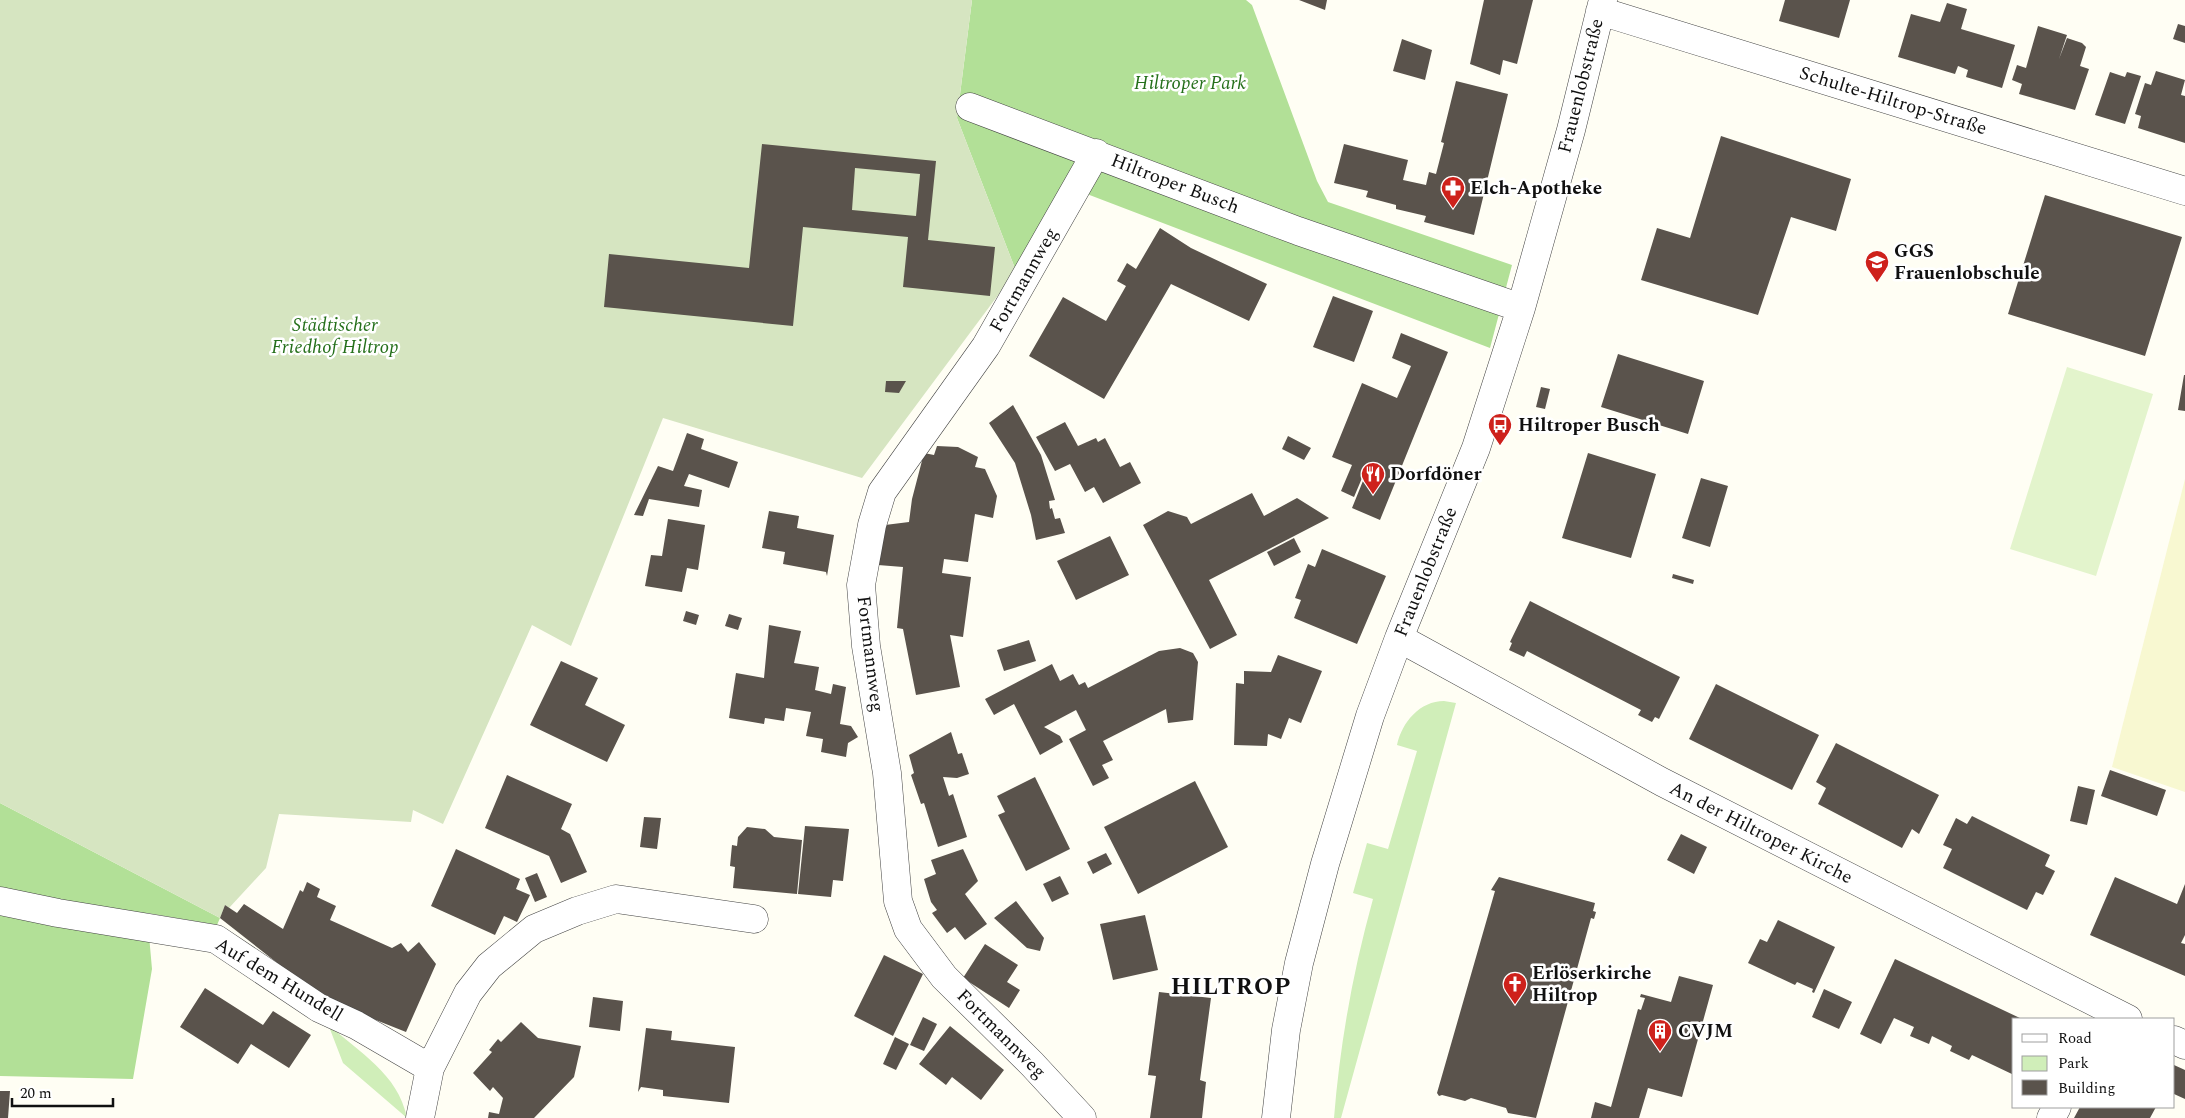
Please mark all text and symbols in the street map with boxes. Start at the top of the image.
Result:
street label: Frauenlobstraße [1550,16,1612,156]
street label: Schulte-Hiltrop-Straße [1796,59,1990,143]
park label: Hiltroper Park [1134,69,1246,98]
street label: Hiltroper Busch [1107,146,1243,222]
place label: Elch-Apotheke [1470,174,1602,203]
pharmacy icon: Elch-Apotheke [1440,175,1466,209]
street label: Fortmannweg [982,222,1066,338]
place label: GGS Frauenlobschule [1894,237,2040,288]
school or university icon: GGS Frauenlobschule [1864,249,1890,283]
park label: Städtischer Friedhof Hiltrop [271,311,399,362]
place label: Hiltroper Busch [1518,411,1660,440]
bus stop icon: Hiltroper Busch [1487,412,1513,446]
place label: Dorfdöner [1390,460,1482,489]
restaurant icon: Dorfdöner [1360,461,1386,495]
street label: Frauenlobstraße [1387,503,1465,641]
street label: Fortmannweg [848,594,892,714]
street label: An der Hiltroper Kirche [1664,774,1858,892]
street label: Auf dem Hundell [209,930,349,1030]
place label: Erlöserkirche Hiltrop [1532,959,1651,1010]
district label: HILTROP [1171,969,1291,1005]
church icon: Erlöserkirche Hiltrop [1502,971,1528,1005]
street label: Fortmannweg [949,982,1053,1086]
place label: CVJM [1678,1017,1733,1046]
building icon: CVJM [1647,1018,1673,1052]
legend [2012,1018,2175,1108]
text: Road [2058,1027,2092,1050]
text: Park [2058,1052,2089,1075]
scale bar [12,1076,114,1108]
text: Building [2058,1077,2115,1100]
text: 20 m [20,1082,52,1105]

